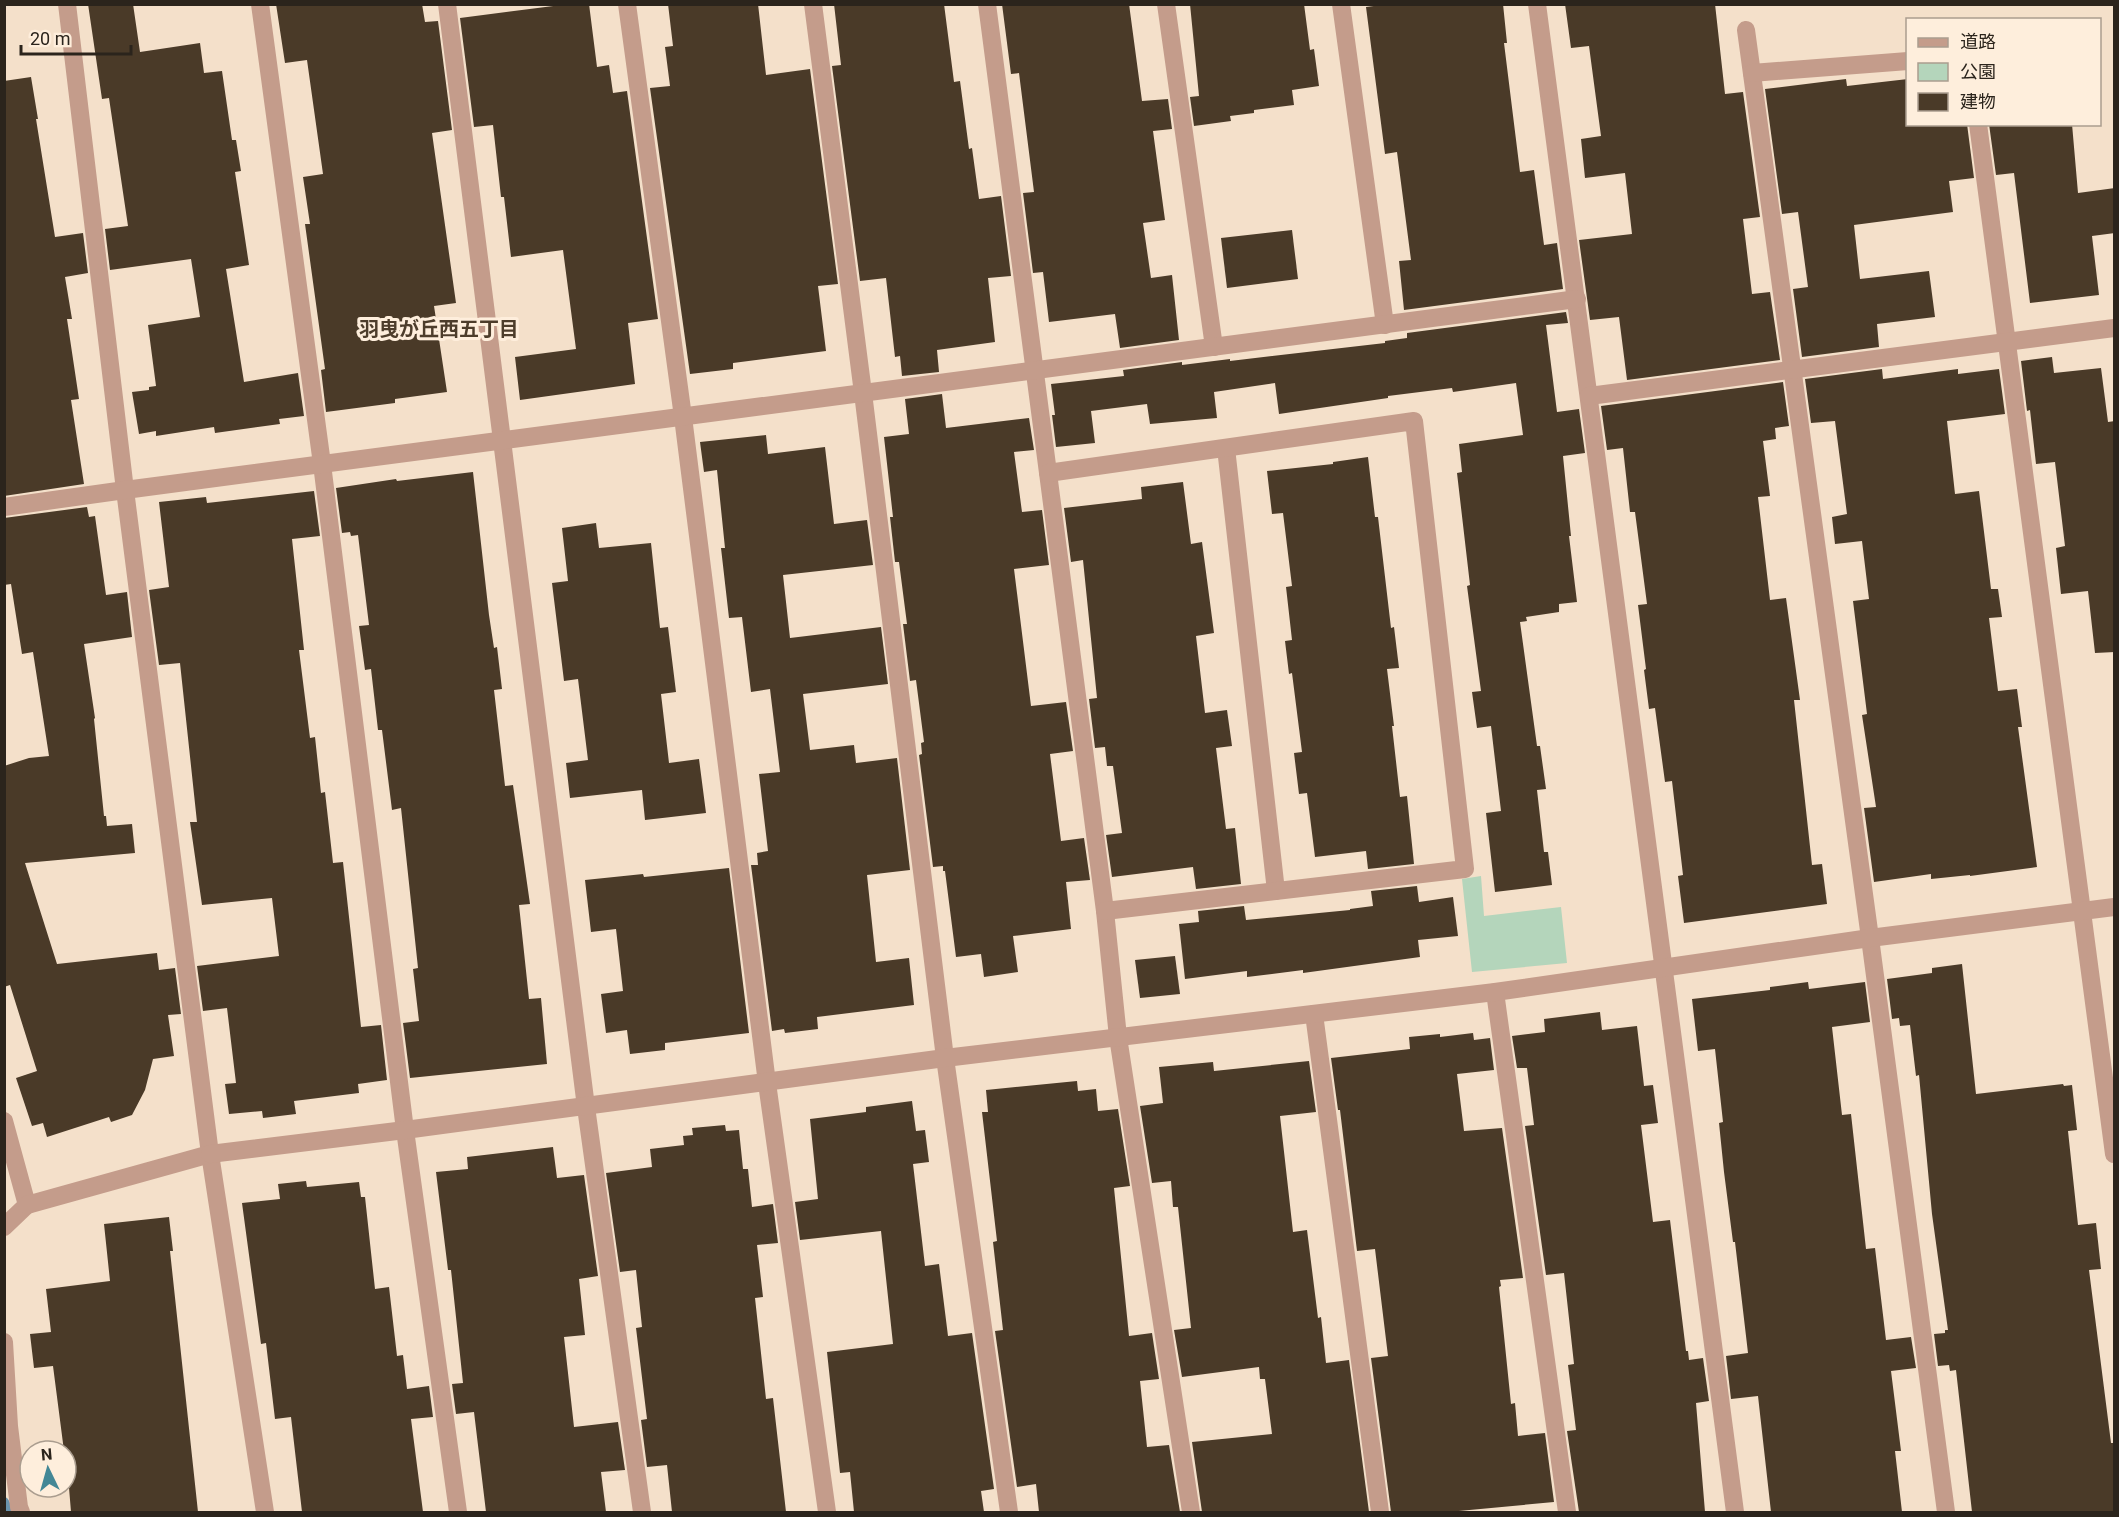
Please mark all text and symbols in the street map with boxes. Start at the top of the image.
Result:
scale bar [21,18,130,56]
legend [1906,18,2101,126]
text: 20 m [30,28,70,49]
text: 道路 [1960,31,1996,52]
text: 公園 [1960,61,1996,82]
text: 建物 [1960,91,1996,112]
district label: 羽曳が丘西五丁目 [359,317,519,341]
north arrow [18,1439,78,1499]
text: N [40,1445,53,1465]

